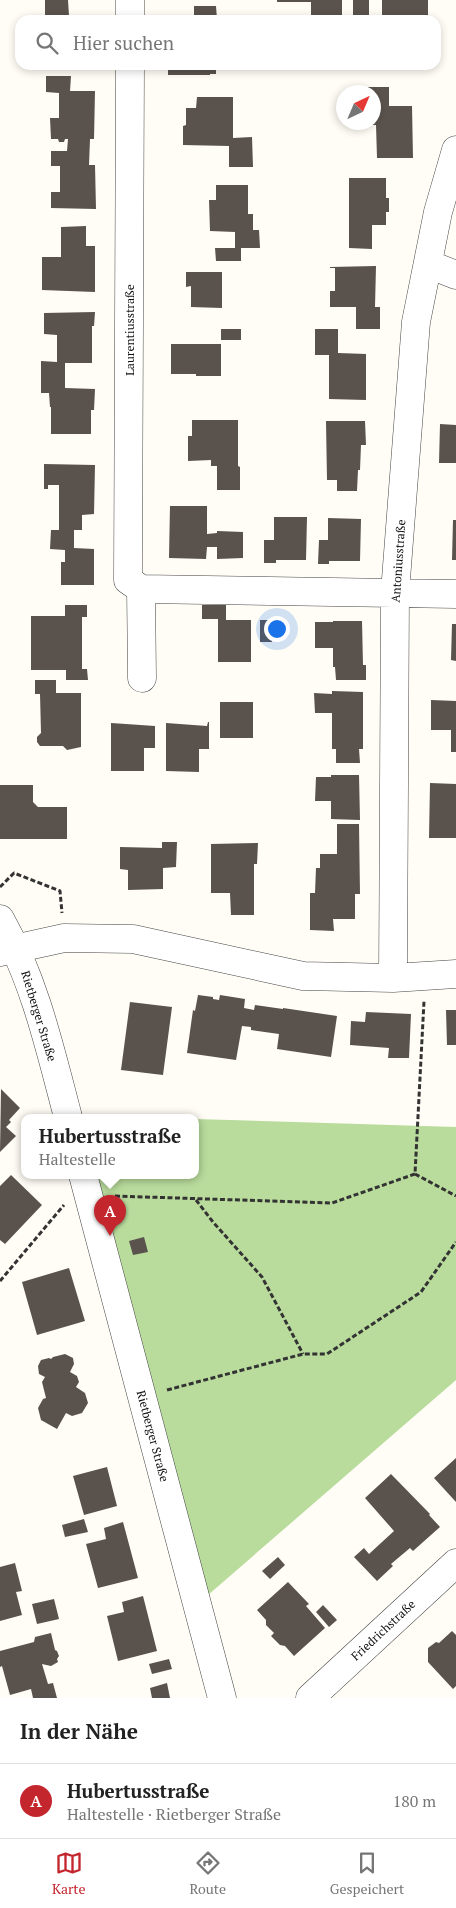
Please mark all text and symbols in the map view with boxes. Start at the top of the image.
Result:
search box [15,15,441,70]
icon: search [33,29,61,57]
text: Hier suchen [73,30,174,55]
north arrow [336,85,381,130]
street label: Laurentiusstraße [122,284,137,376]
street label: Antoniusstraße [388,519,408,603]
your location [264,616,290,642]
street label: Rietberger Straße [18,969,60,1063]
popup [21,1114,199,1179]
text: Hubertusstraße [39,1123,181,1148]
text: Haltestelle [39,1148,116,1170]
pin: A [94,1195,126,1236]
street label: Rietberger Straße [134,1389,172,1483]
street label: Friedrichstraße [348,1596,418,1664]
text: In der Nähe [20,1717,138,1745]
text: Hubertusstraße [67,1778,209,1803]
text: A [30,1790,42,1812]
text: 180 m [393,1790,436,1812]
text: Haltestelle · Rietberger Straße [67,1803,281,1825]
tab: Karte [52,1849,86,1898]
tab: Route [189,1849,226,1898]
tab: Gespeichert [330,1849,404,1898]

